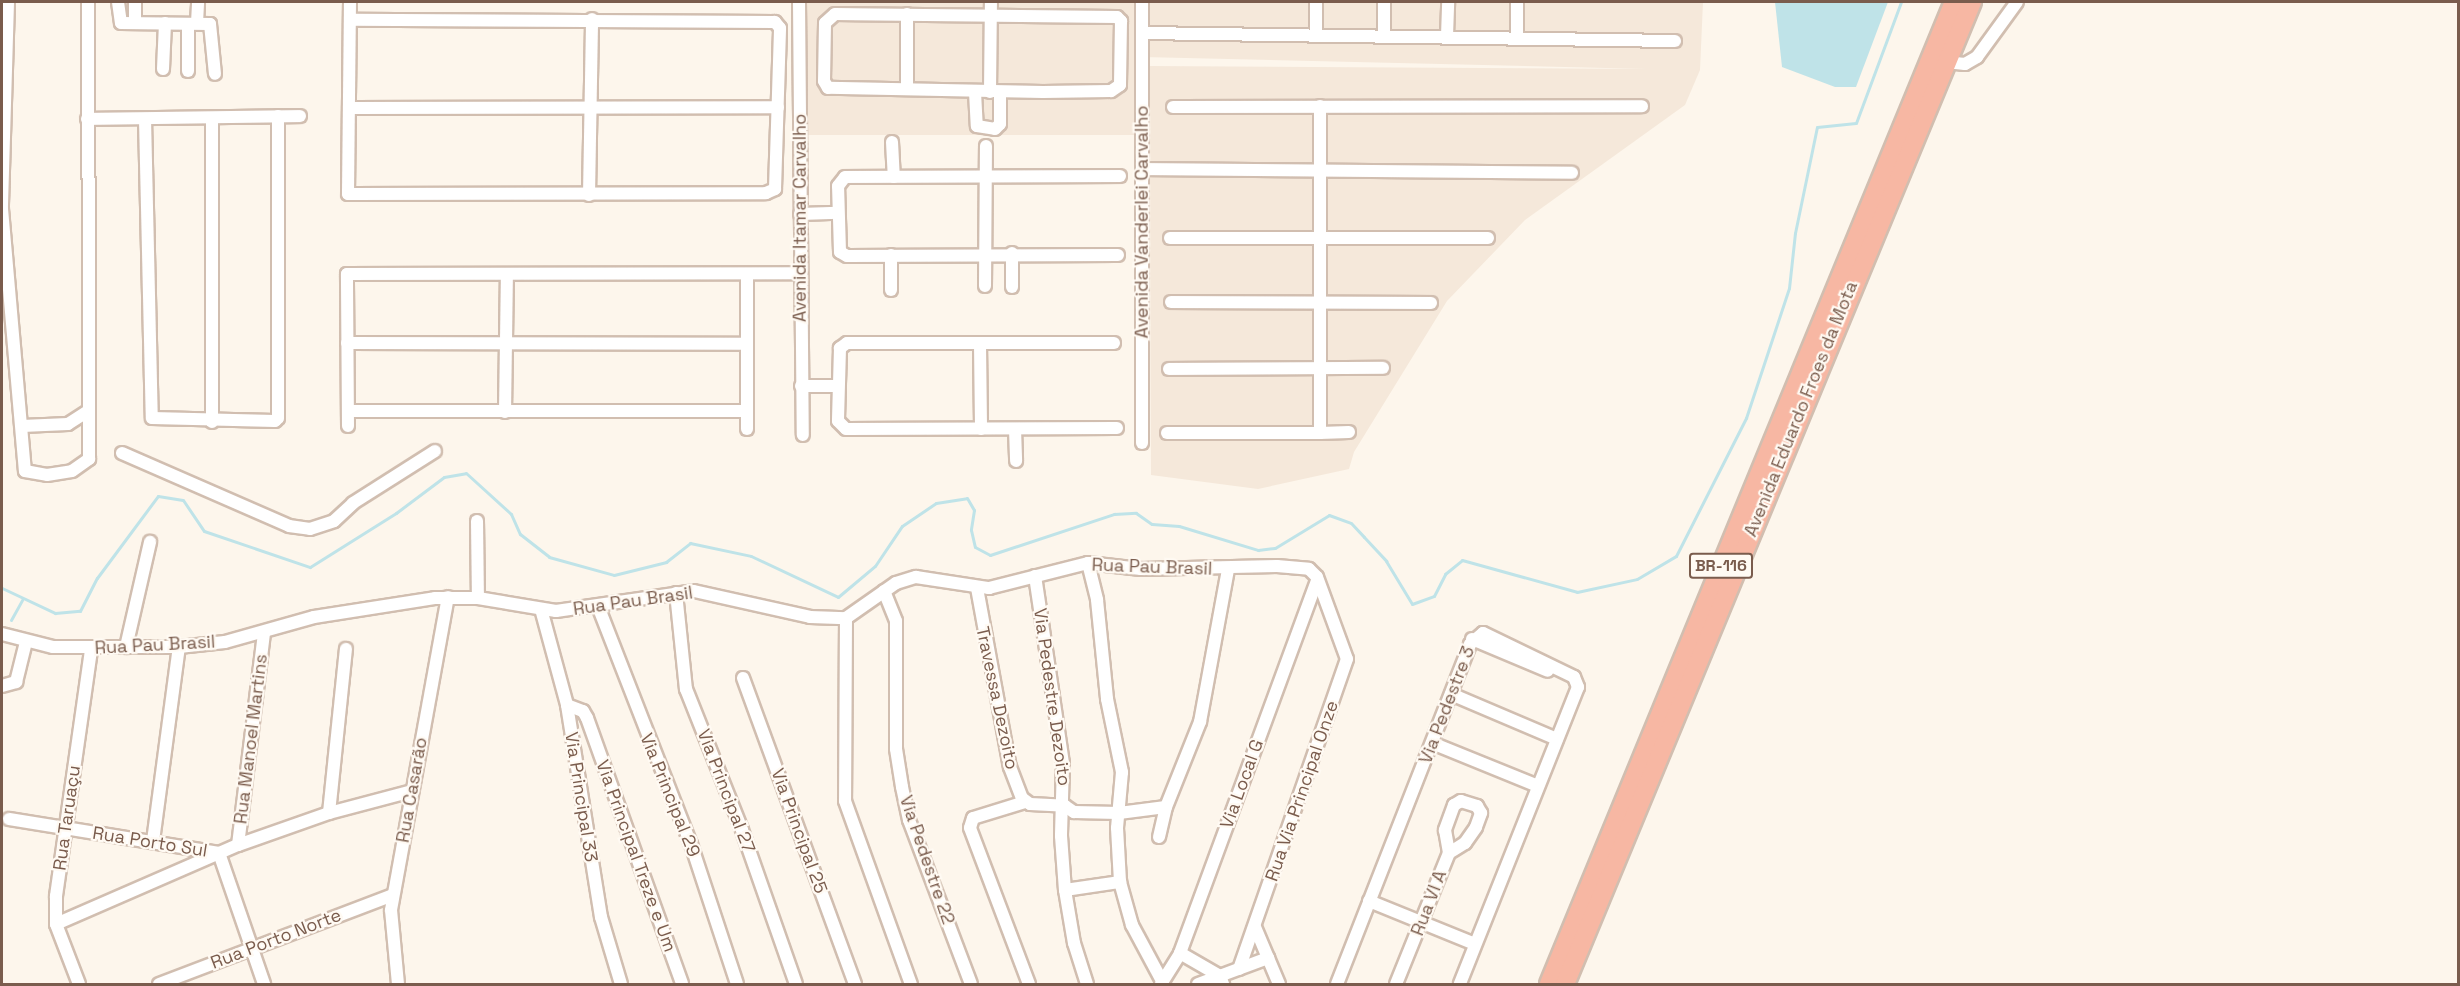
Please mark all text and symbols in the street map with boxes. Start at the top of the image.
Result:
street label: Avenida Vanderlei Carvalho [1131,105,1153,339]
street label: Avenida Itamar Carvalho [789,114,811,322]
street label: Avenida Eduardo Froes da Mota [1740,278,1862,540]
road number: BR-116 [1688,553,1754,579]
street label: Rua Pau Brasil [1091,554,1213,580]
street label: Rua Pau Brasil [572,582,694,620]
street label: Via Pedestre Dezoito [1029,607,1075,787]
street label: Travessa Dezoito [971,625,1023,771]
street label: Rua Pau Brasil [94,631,216,659]
street label: Via Pedestre 3 [1415,643,1479,767]
street label: Rua Manoel Martins [230,653,272,825]
street label: Rua Via Principal Onze [1261,698,1343,884]
street label: Via Principal 27 [693,726,759,856]
street label: Via Principal 33 [560,730,602,864]
street label: Via Principal 29 [635,730,705,860]
street label: Rua Casarão [392,736,432,844]
street label: Via Local G [1216,736,1268,832]
street label: Via Principal Treze e Um [591,757,681,955]
street label: Rua Taruaçu [49,764,85,872]
street label: Via Principal 25 [766,766,832,896]
street label: Via Pedestre 22 [895,793,959,927]
street label: Rua Porto Sul [91,822,209,862]
street label: Rua VI A [1407,867,1451,939]
street label: Rua Porto Norte [208,904,344,974]

